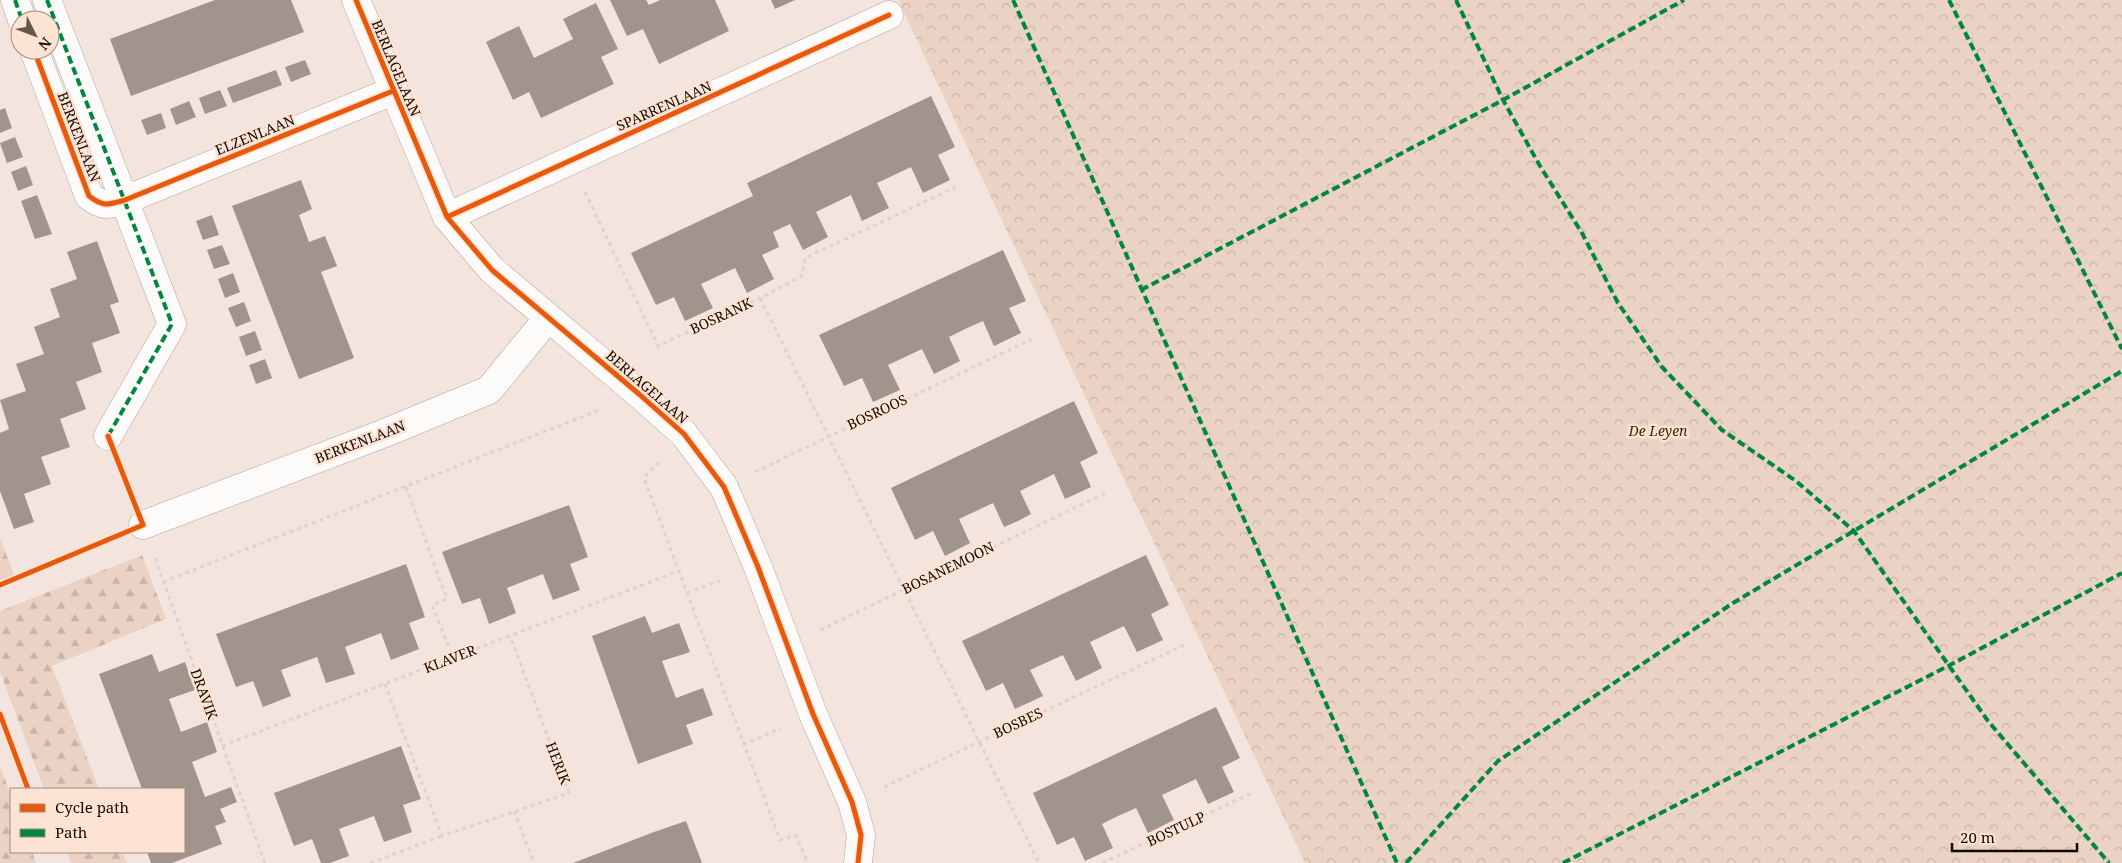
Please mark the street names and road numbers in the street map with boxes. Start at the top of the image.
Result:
street label: BERLAGELAAN [368,17,425,119]
street label: SPARRENLAAN [613,76,715,135]
street label: BERKENLAAN [53,89,106,185]
street label: ELZENLAAN [212,110,298,159]
street label: BOSRANK [687,293,755,338]
street label: BERLAGELAAN [602,346,693,428]
street label: BOSROOS [844,389,910,434]
street label: BERKENLAAN [312,415,408,468]
street label: BOSANEMOON [898,537,998,598]
street label: KLAVER [421,640,479,677]
street label: DRAVIK [187,666,222,722]
street label: BOSBES [990,703,1046,742]
street label: HERIK [542,739,575,787]
street label: BOSTULP [1143,807,1208,850]

